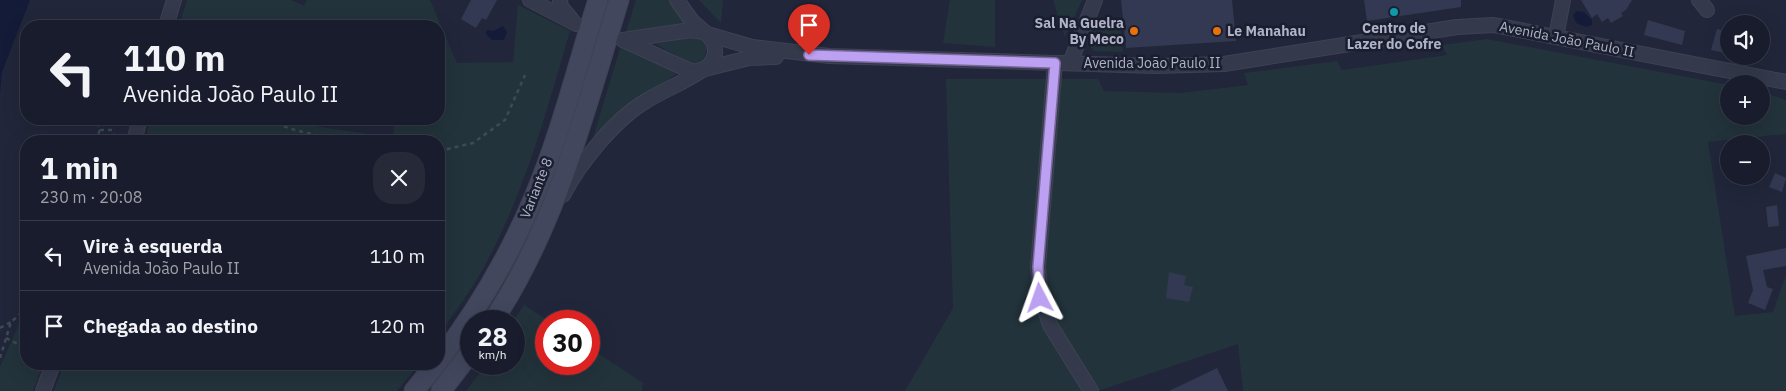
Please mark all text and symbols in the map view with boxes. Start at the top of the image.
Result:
pin [788,4,830,55]
marker: Centro de Lazer do Cofre [1388,6,1400,18]
icon: arrive [795,11,823,39]
place label: Sal Na Guelra By Meco [1034,14,1124,48]
map controls [1720,15,1770,185]
button: sound [1720,15,1770,65]
street label: Avenida João Paulo II [1498,17,1636,61]
place label: Centro de Lazer do Cofre [1347,19,1441,53]
place label: Le Manahau [1227,22,1306,40]
marker: Sal Na Guelra By Meco [1128,25,1140,37]
marker: Le Manahau [1211,25,1223,37]
text: 110 m [123,35,226,81]
icon: left [40,40,105,105]
street label: Avenida João Paulo II [1083,54,1221,72]
button: + [1720,75,1770,125]
text: Avenida João Paulo II [123,79,338,108]
button: − [1720,135,1770,185]
text: 1 min [40,148,118,187]
button: close [373,152,425,204]
street label: Variante 8 [516,155,556,221]
text: 230 m · 20:08 [40,187,142,207]
text: Vire à esquerda [83,234,223,258]
icon: left [40,242,68,270]
text: 110 m [370,244,425,268]
text: Avenida João Paulo II [83,258,240,278]
position arrow [1013,271,1065,323]
speed limit sign: 30 [535,310,600,375]
icon: arrive [40,312,68,340]
text: Chegada ao destino [83,314,258,338]
text: 120 m [370,314,425,338]
text: 28 [477,320,508,353]
text: km/h [478,347,507,362]

